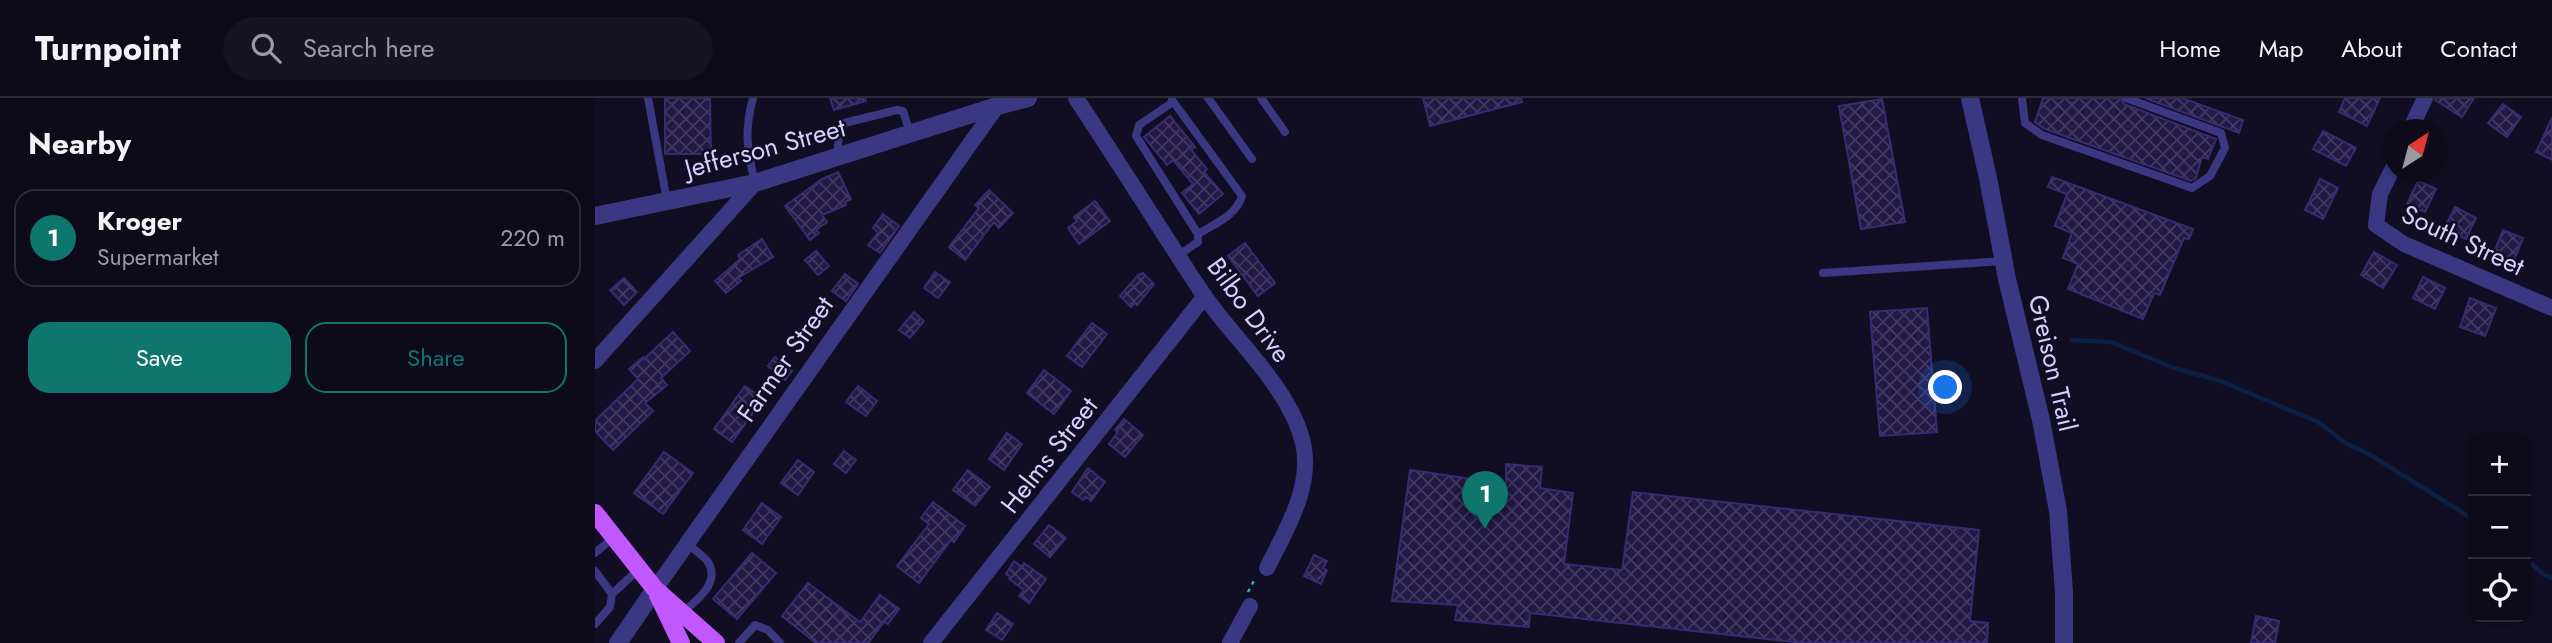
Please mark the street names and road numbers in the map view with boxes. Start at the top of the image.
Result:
street label: Jefferson Street [678,108,850,188]
street label: South Street [2395,195,2531,285]
street label: Bilbo Drive [1198,250,1300,370]
street label: Farmer Street [728,288,843,430]
street label: Greison Trail [2019,291,2087,435]
street label: Helms Street [991,388,1107,521]

